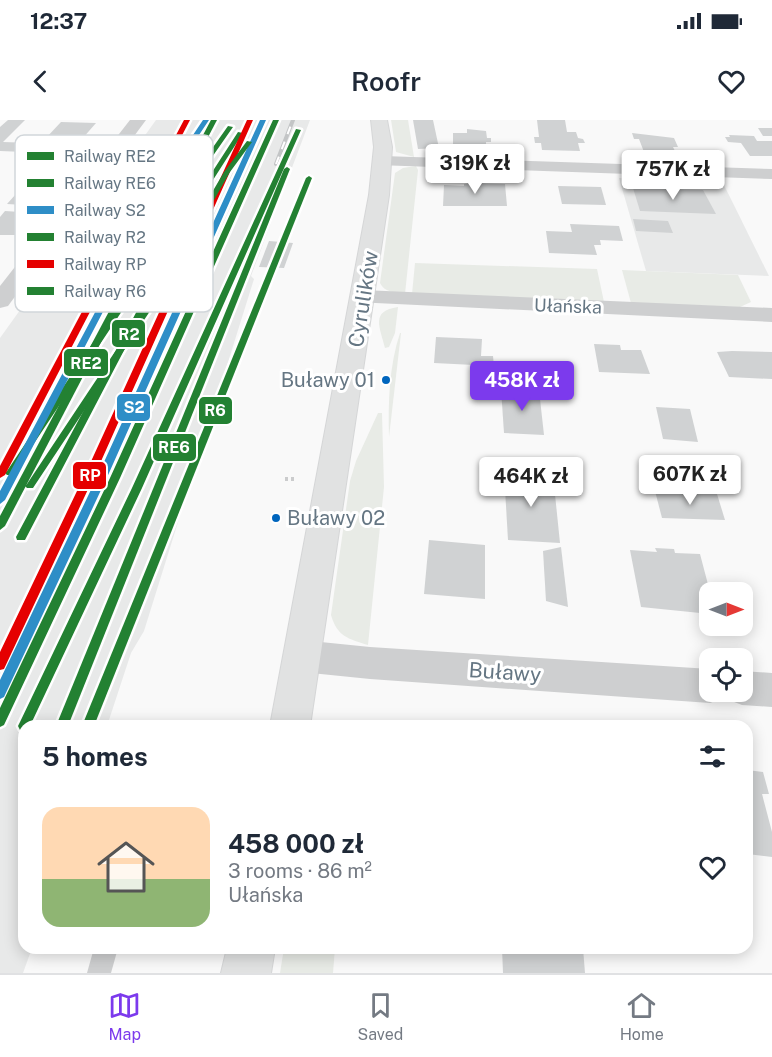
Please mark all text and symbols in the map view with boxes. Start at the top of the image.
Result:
text: 12:37 [30,8,87,34]
icon: back [24,65,57,98]
text: Roofr [351,65,421,97]
icon: heart [715,65,748,98]
legend [15,135,213,312]
pin: 319K zł [420,144,530,195]
text: Railway RE2 [64,147,156,166]
pin: 757K zł [618,150,728,201]
text: 319K zł [439,151,511,175]
text: 757K zł [636,157,710,181]
text: Railway RE6 [64,174,156,193]
text: Railway S2 [64,201,146,220]
text: Railway R2 [64,228,146,247]
street label: Cyrulików [343,249,383,349]
text: Railway RP [64,255,146,274]
text: Railway R6 [64,282,146,301]
street label: Ułańska [534,294,602,318]
line badge: R2 [111,319,146,348]
text: R2 [118,325,140,344]
line badge: RE2 [63,348,109,377]
text: RE2 [70,354,102,373]
pin: 458K zł [467,361,577,412]
place label: Buławy 01 [281,368,375,392]
text: 458K zł [484,368,560,392]
marker: Buławy 01 [380,374,392,386]
line badge: S2 [116,393,151,422]
line badge: R6 [198,396,233,425]
text: S2 [123,398,145,417]
text: R6 [204,401,226,420]
line badge: RE6 [152,433,197,462]
text: RE6 [158,438,190,457]
pin: 607K zł [635,455,745,506]
pin: 464K zł [476,457,586,508]
line badge: RP [72,461,107,490]
text: 607K zł [653,462,727,486]
text: 464K zł [493,464,569,488]
text: RP [79,466,101,485]
place label: Buławy 02 [287,506,385,530]
marker: Buławy 02 [270,512,282,524]
north arrow [699,582,753,636]
map controls [699,582,753,702]
button: locate [699,648,753,702]
street label: Buławy [468,657,542,687]
icon: filters [696,740,729,773]
text: 5 homes [42,741,148,772]
text: 458 000 zł [228,828,364,859]
icon: home [90,831,162,903]
icon: heart [696,851,729,884]
text: 3 rooms · 86 m² [228,859,372,883]
text: Ułańska [228,883,303,907]
tab: Map [108,989,141,1044]
tab: Saved [358,989,403,1044]
tab: Home [620,989,664,1044]

